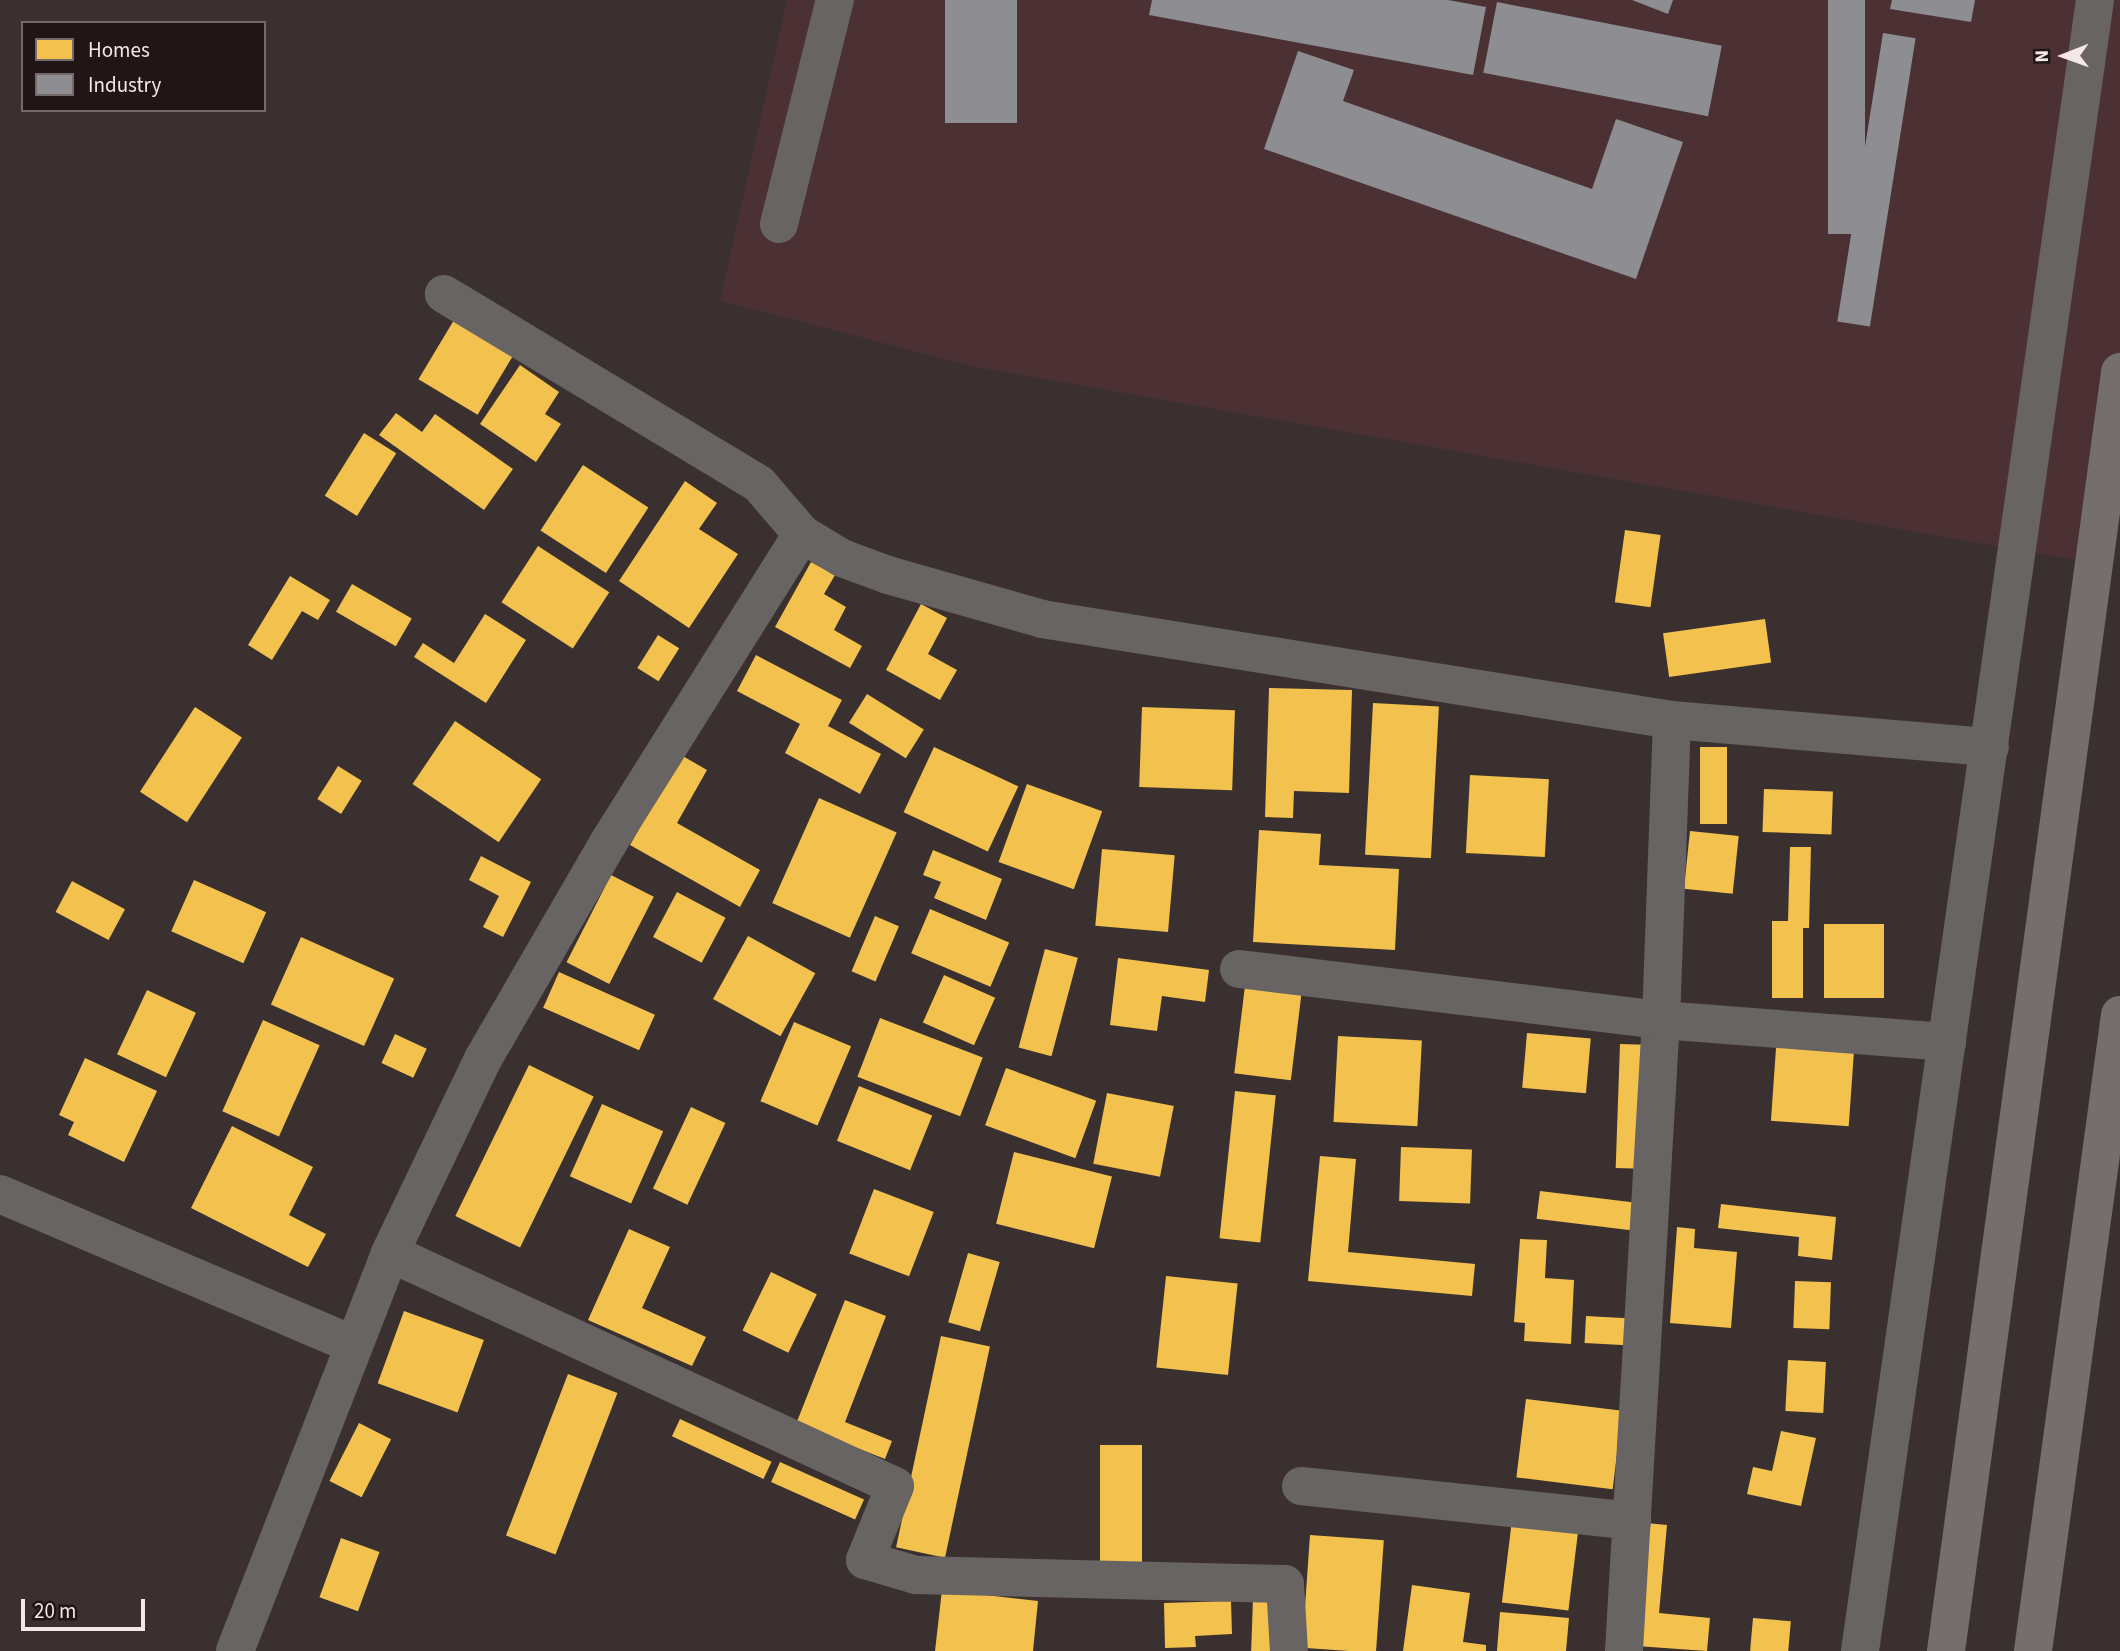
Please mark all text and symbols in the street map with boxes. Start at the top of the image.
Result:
legend [21,21,266,112]
north arrow [2029,21,2099,91]
text: Homes [88,35,150,65]
text: N [2029,50,2056,63]
text: Industry [88,70,161,100]
scale bar [24,1584,149,1628]
text: 20 m [34,1596,76,1626]

